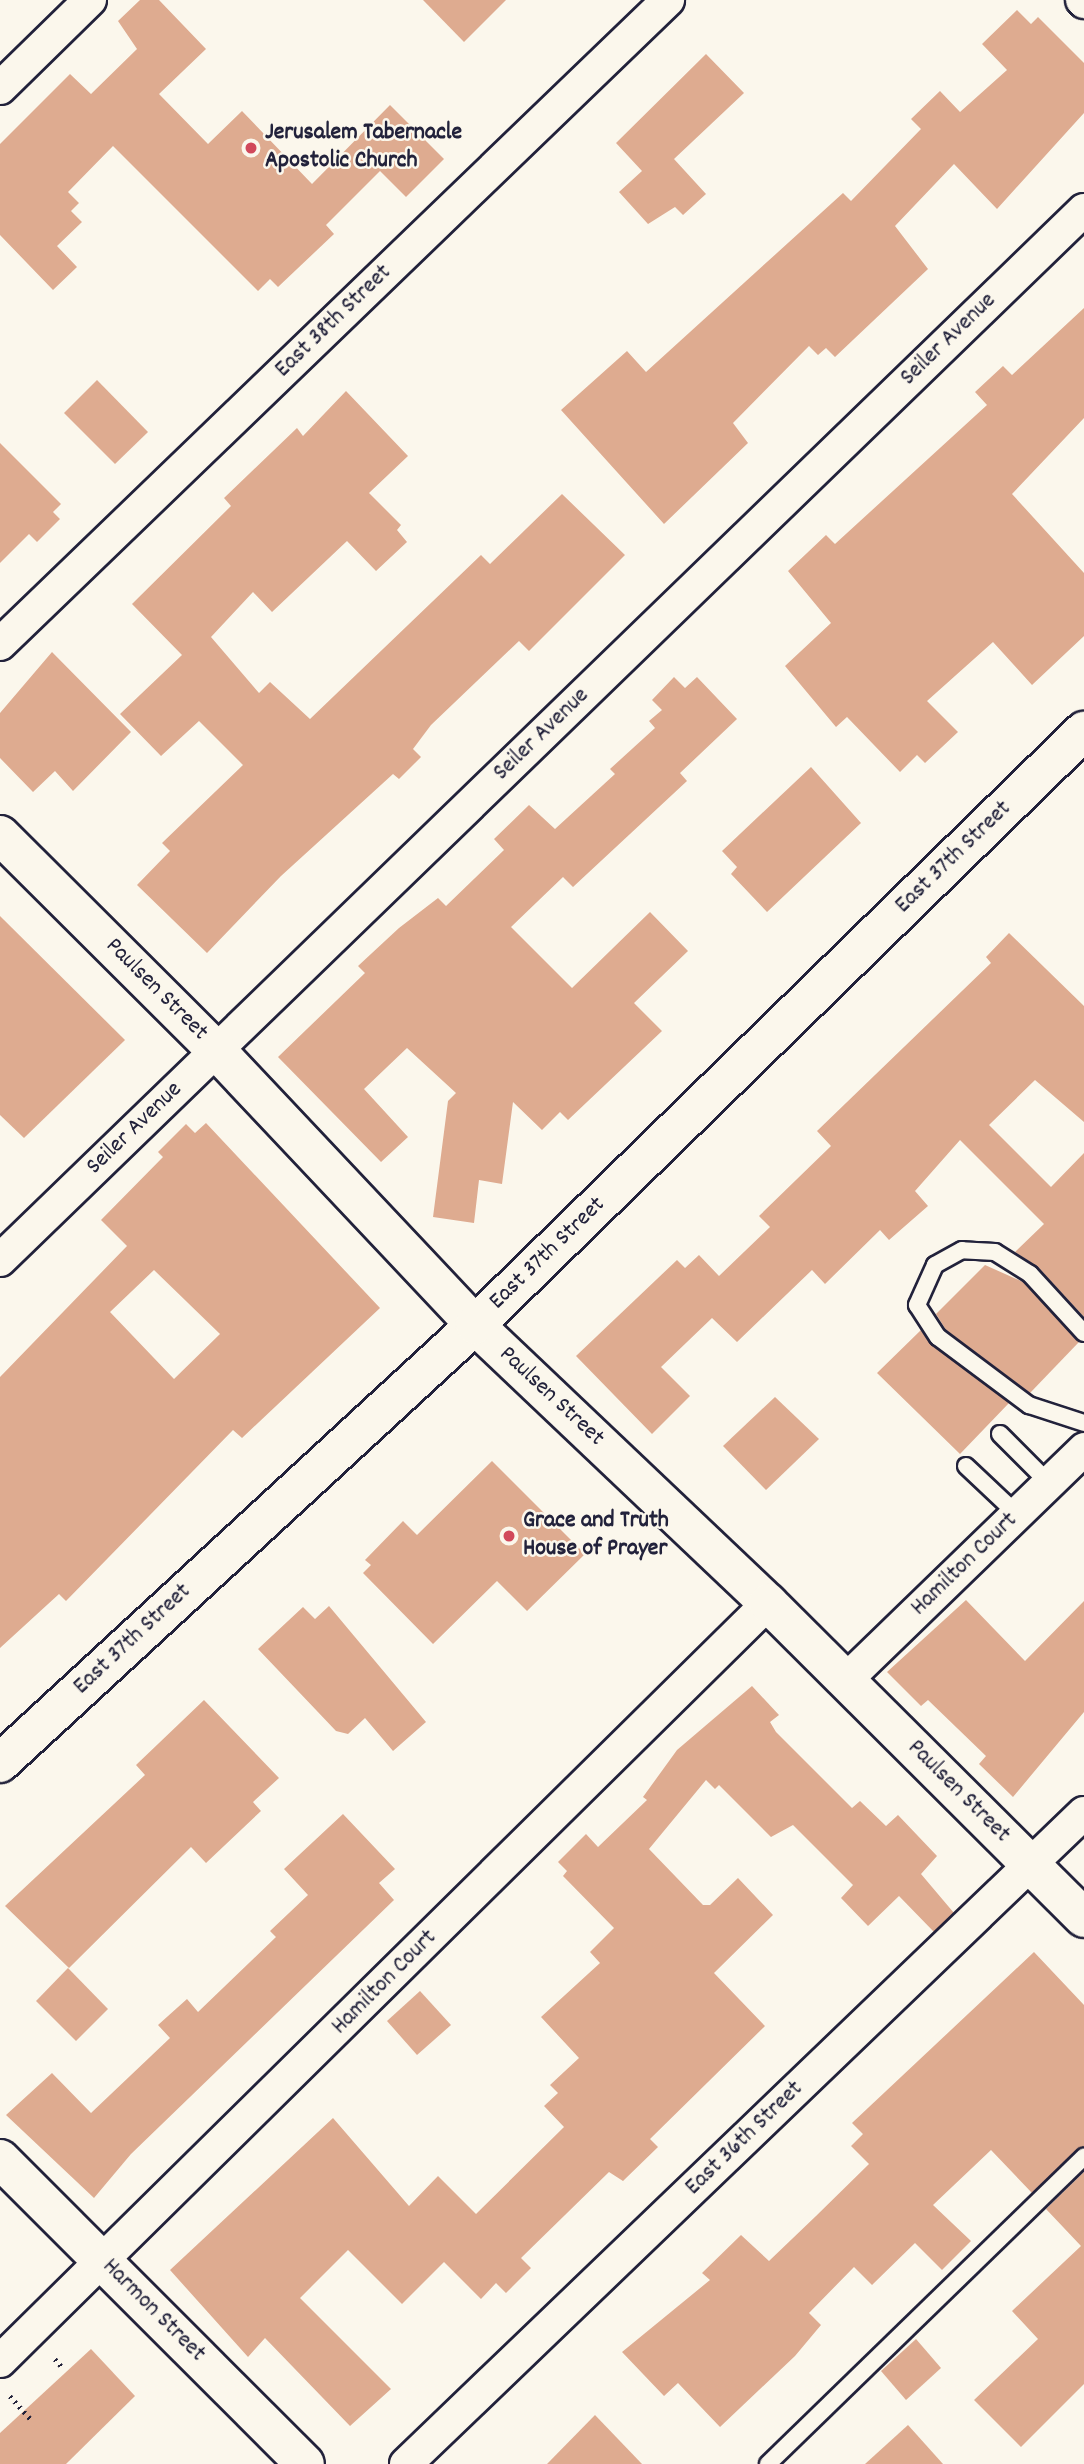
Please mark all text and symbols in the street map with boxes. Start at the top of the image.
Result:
place label: Jerusalem Tabernacle Apostolic Church [265,120,462,176]
marker: Jerusalem Tabernacle Apostolic Church [243,140,259,156]
street label: East 38th Street [270,259,398,385]
street label: Seiler Avenue [895,287,1003,393]
street label: Seiler Avenue [488,682,596,788]
street label: East 37th Street [890,796,1018,920]
street label: Paulsen Street [99,933,213,1047]
street label: Seiler Avenue [81,1076,189,1182]
street label: East 37th Street [484,1192,612,1316]
street label: Paulsen Street [492,1341,610,1453]
street label: Hamilton Court [906,1507,1024,1623]
place label: Grace and Truth House of Prayer [523,1508,669,1564]
marker: Grace and Truth House of Prayer [501,1528,517,1544]
street label: East 37th Street [68,1578,198,1702]
street label: Paulsen Street [901,1735,1015,1849]
street label: Hamilton Court [326,1924,444,2042]
street label: East 36th Street [680,2076,810,2202]
street label: Harmon Street [95,2253,211,2369]

